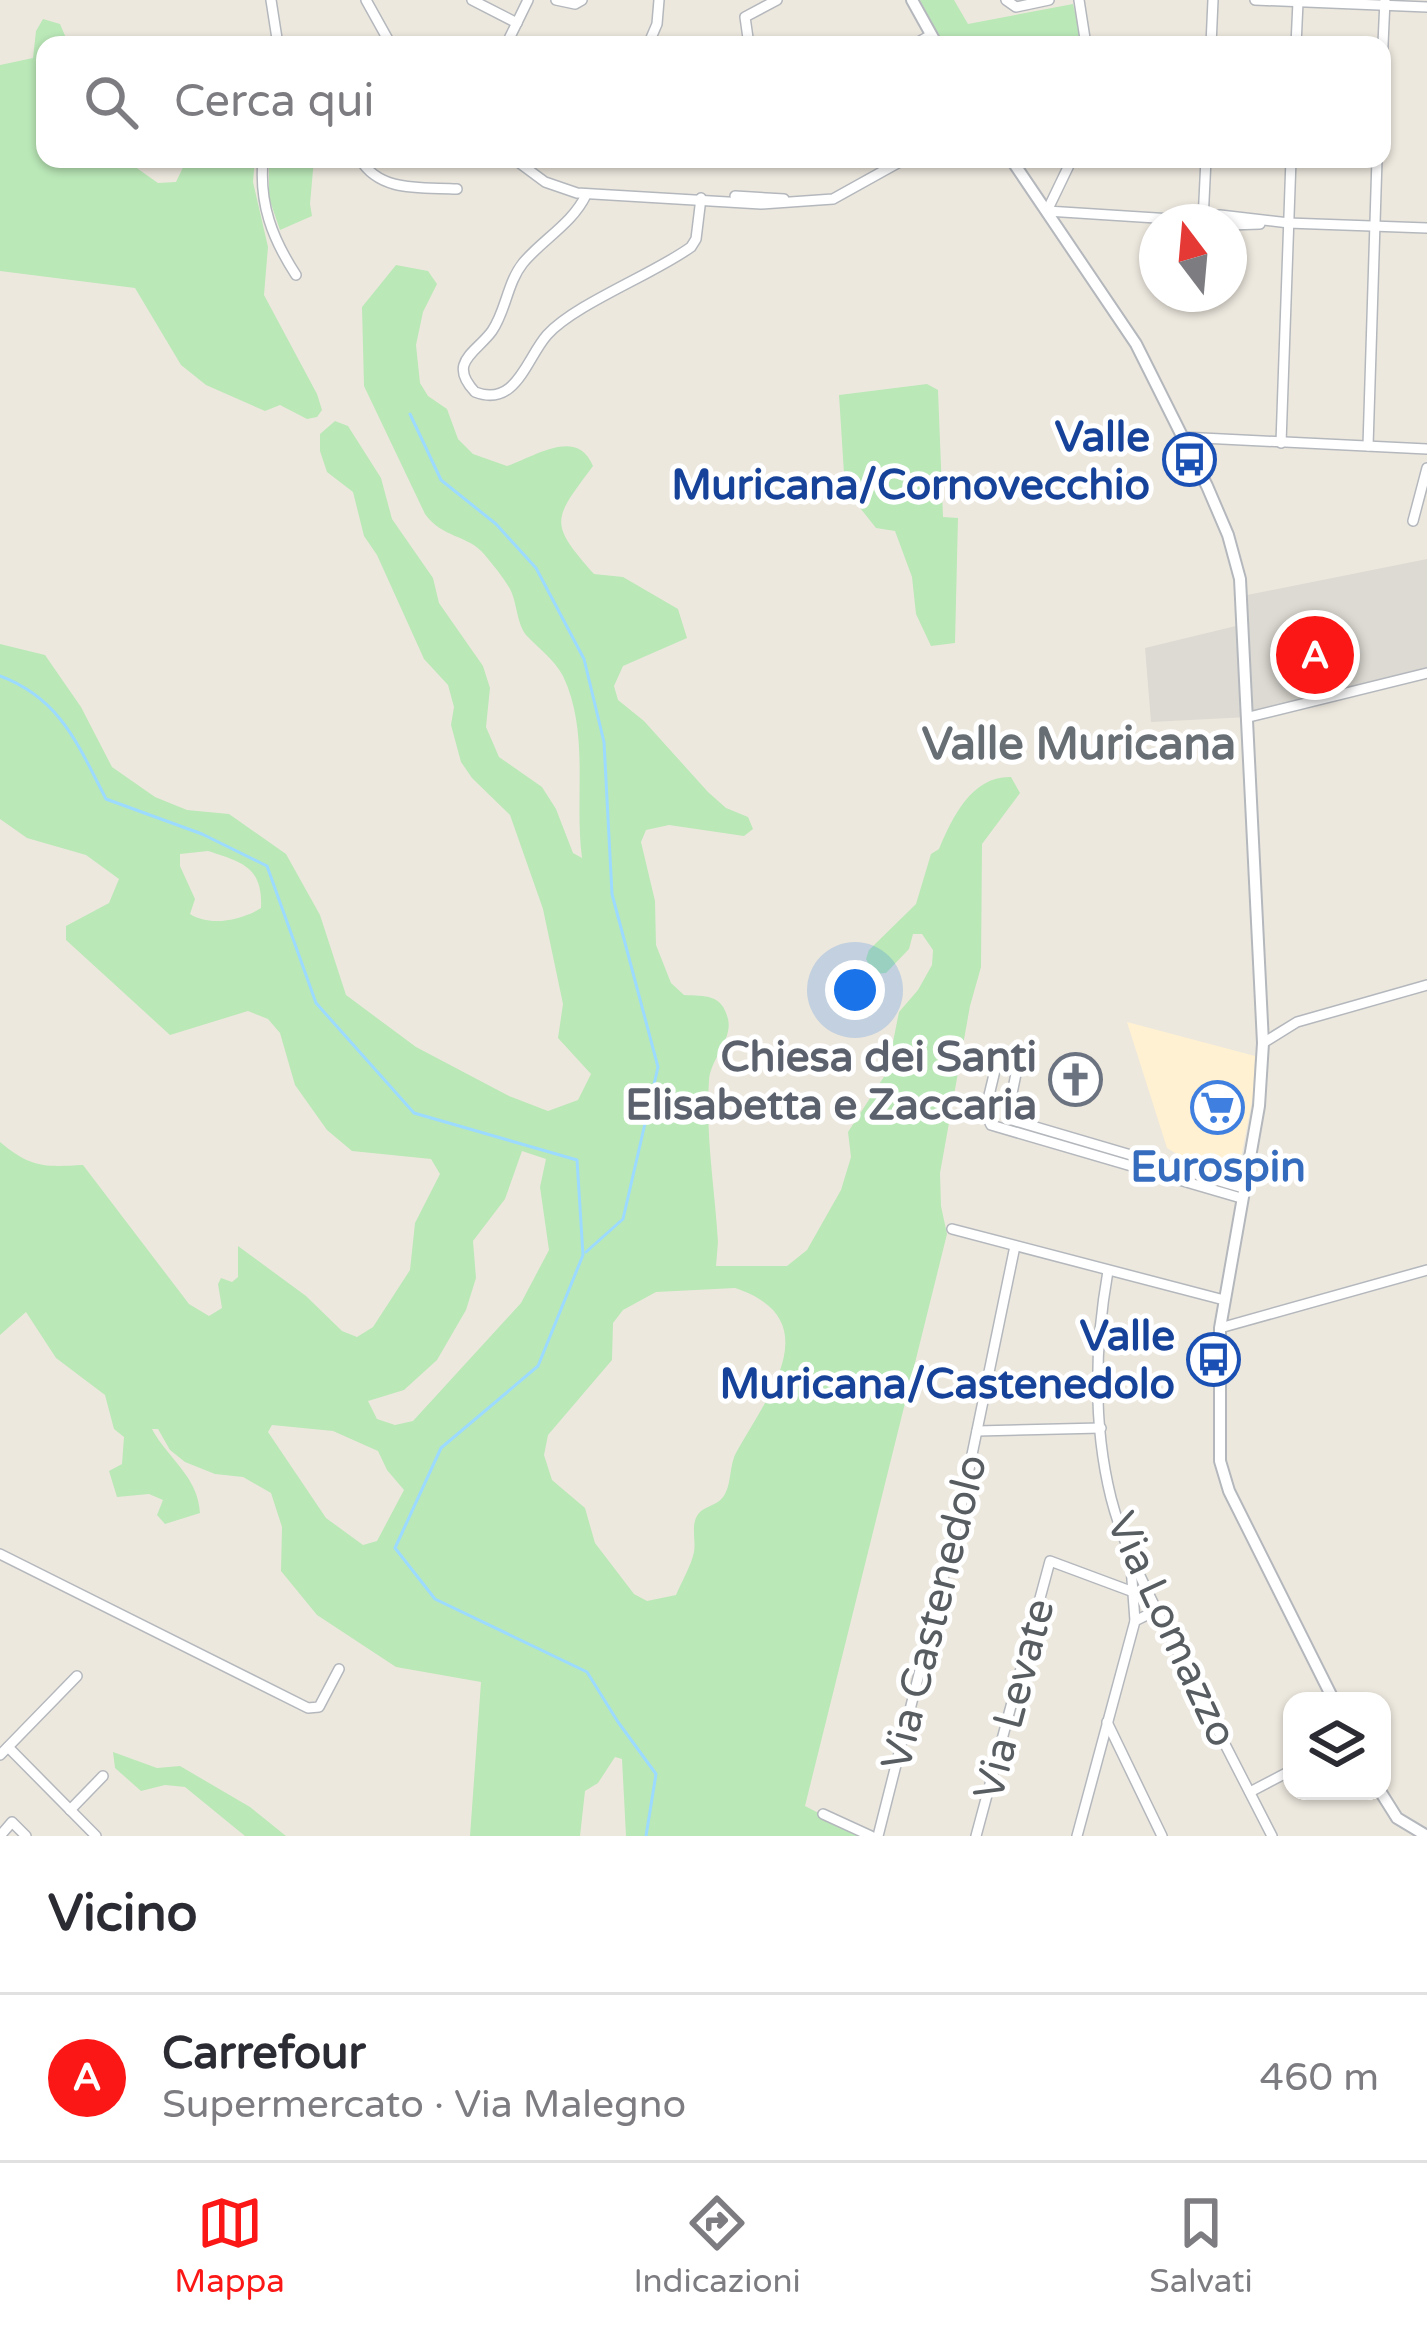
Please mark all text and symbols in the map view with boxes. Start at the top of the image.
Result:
search box [36,36,1391,168]
icon: search [78,69,144,135]
text: Cerca qui [174,75,375,129]
north arrow [1139,204,1247,312]
place label: Valle Muricana/Cornovecchio [671,412,1150,511]
bus stop icon: Valle Muricana/Cornovecchio [1161,432,1217,488]
pin: A [1276,610,1354,700]
district label: Valle Muricana [922,718,1236,772]
your location [825,960,885,1020]
place label: Chiesa dei Santi Elisabetta e Zaccaria [625,1032,1037,1131]
church icon: Chiesa dei Santi Elisabetta e Zaccaria [1048,1052,1104,1108]
supermarket icon: Eurospin [1190,1079,1246,1135]
place label: Eurospin [1130,1142,1306,1193]
place label: Valle Muricana/Castenedolo [719,1311,1175,1410]
bus stop icon: Valle Muricana/Castenedolo [1186,1331,1242,1387]
street label: Via Castenedolo [871,1449,998,1775]
street label: Via Lomazzo [1095,1504,1248,1755]
street label: Via Levate [963,1593,1066,1806]
map controls [1283,1692,1391,1800]
button: layers [1283,1692,1391,1800]
text: Vicino [48,1883,198,1945]
text: Carrefour [162,2027,366,2081]
text: A [72,2054,102,2101]
text: 460 m [1260,2054,1379,2101]
text: Supermercato · Via Malegno [162,2081,686,2128]
tab: Mappa [174,2190,285,2301]
tab: Indicazioni [633,2190,801,2301]
tab: Salvati [1149,2190,1253,2301]

